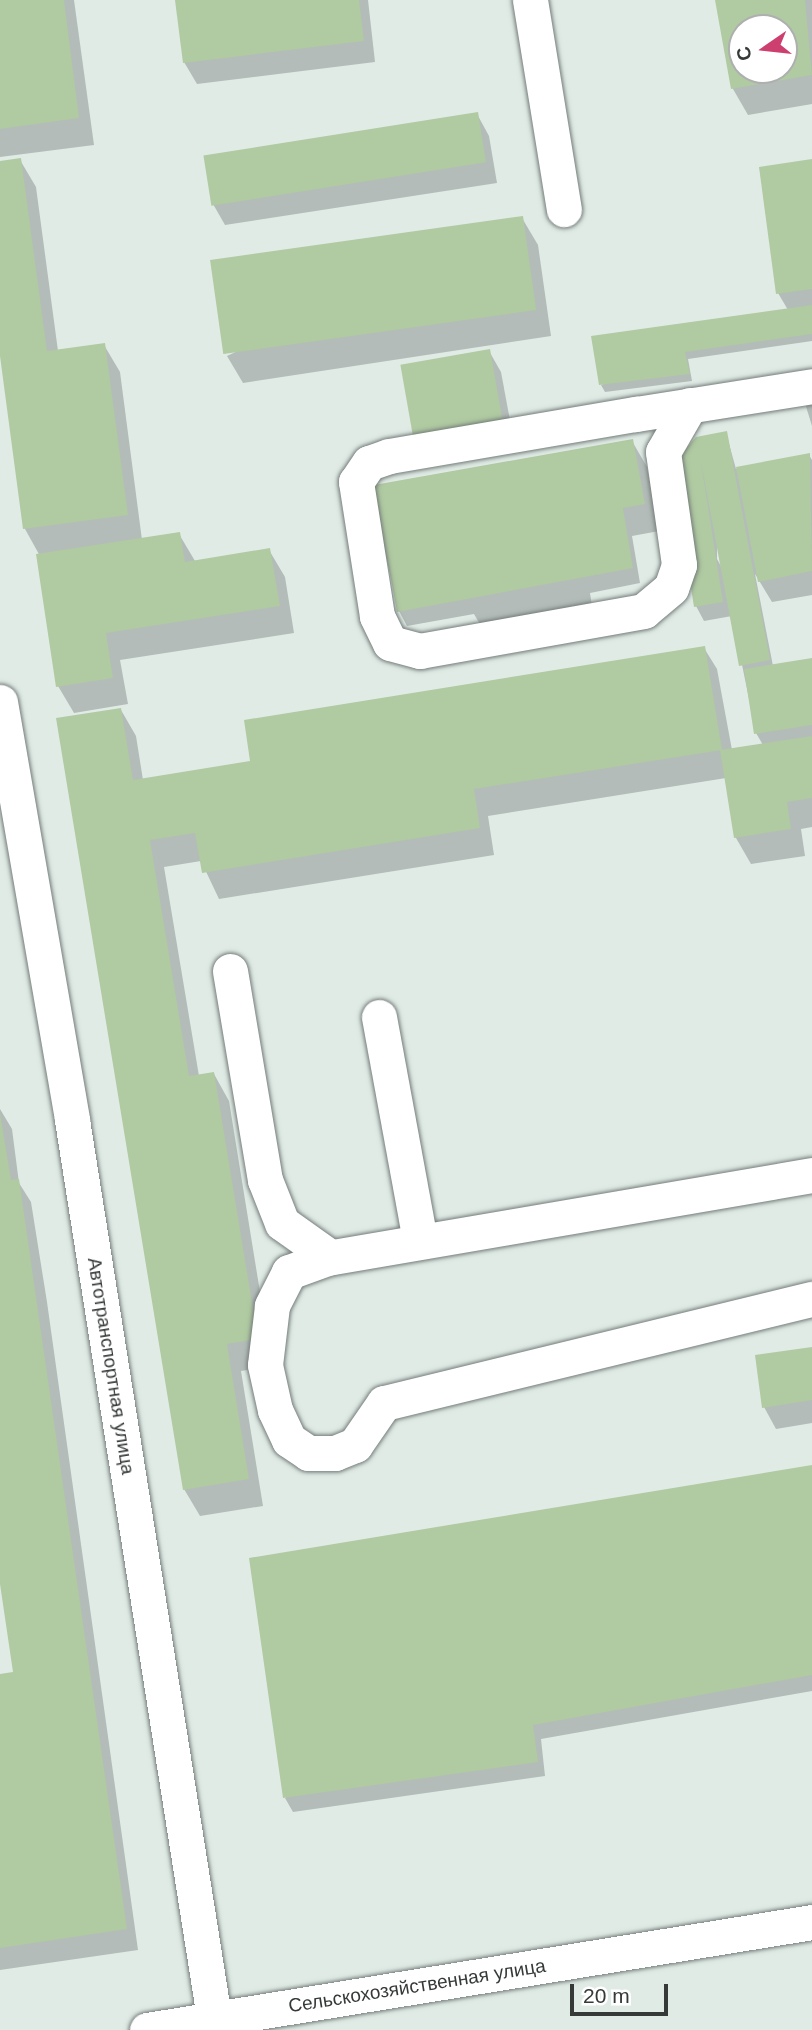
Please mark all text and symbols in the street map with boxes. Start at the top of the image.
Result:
north arrow [728,14,798,84]
text: С [732,45,756,63]
street label: Автотранспортная улица [83,1256,139,1476]
street label: Сельскохозяйственная улица [287,1954,547,2018]
scale bar [574,1970,672,2014]
text: 20 m [583,1984,630,2007]

